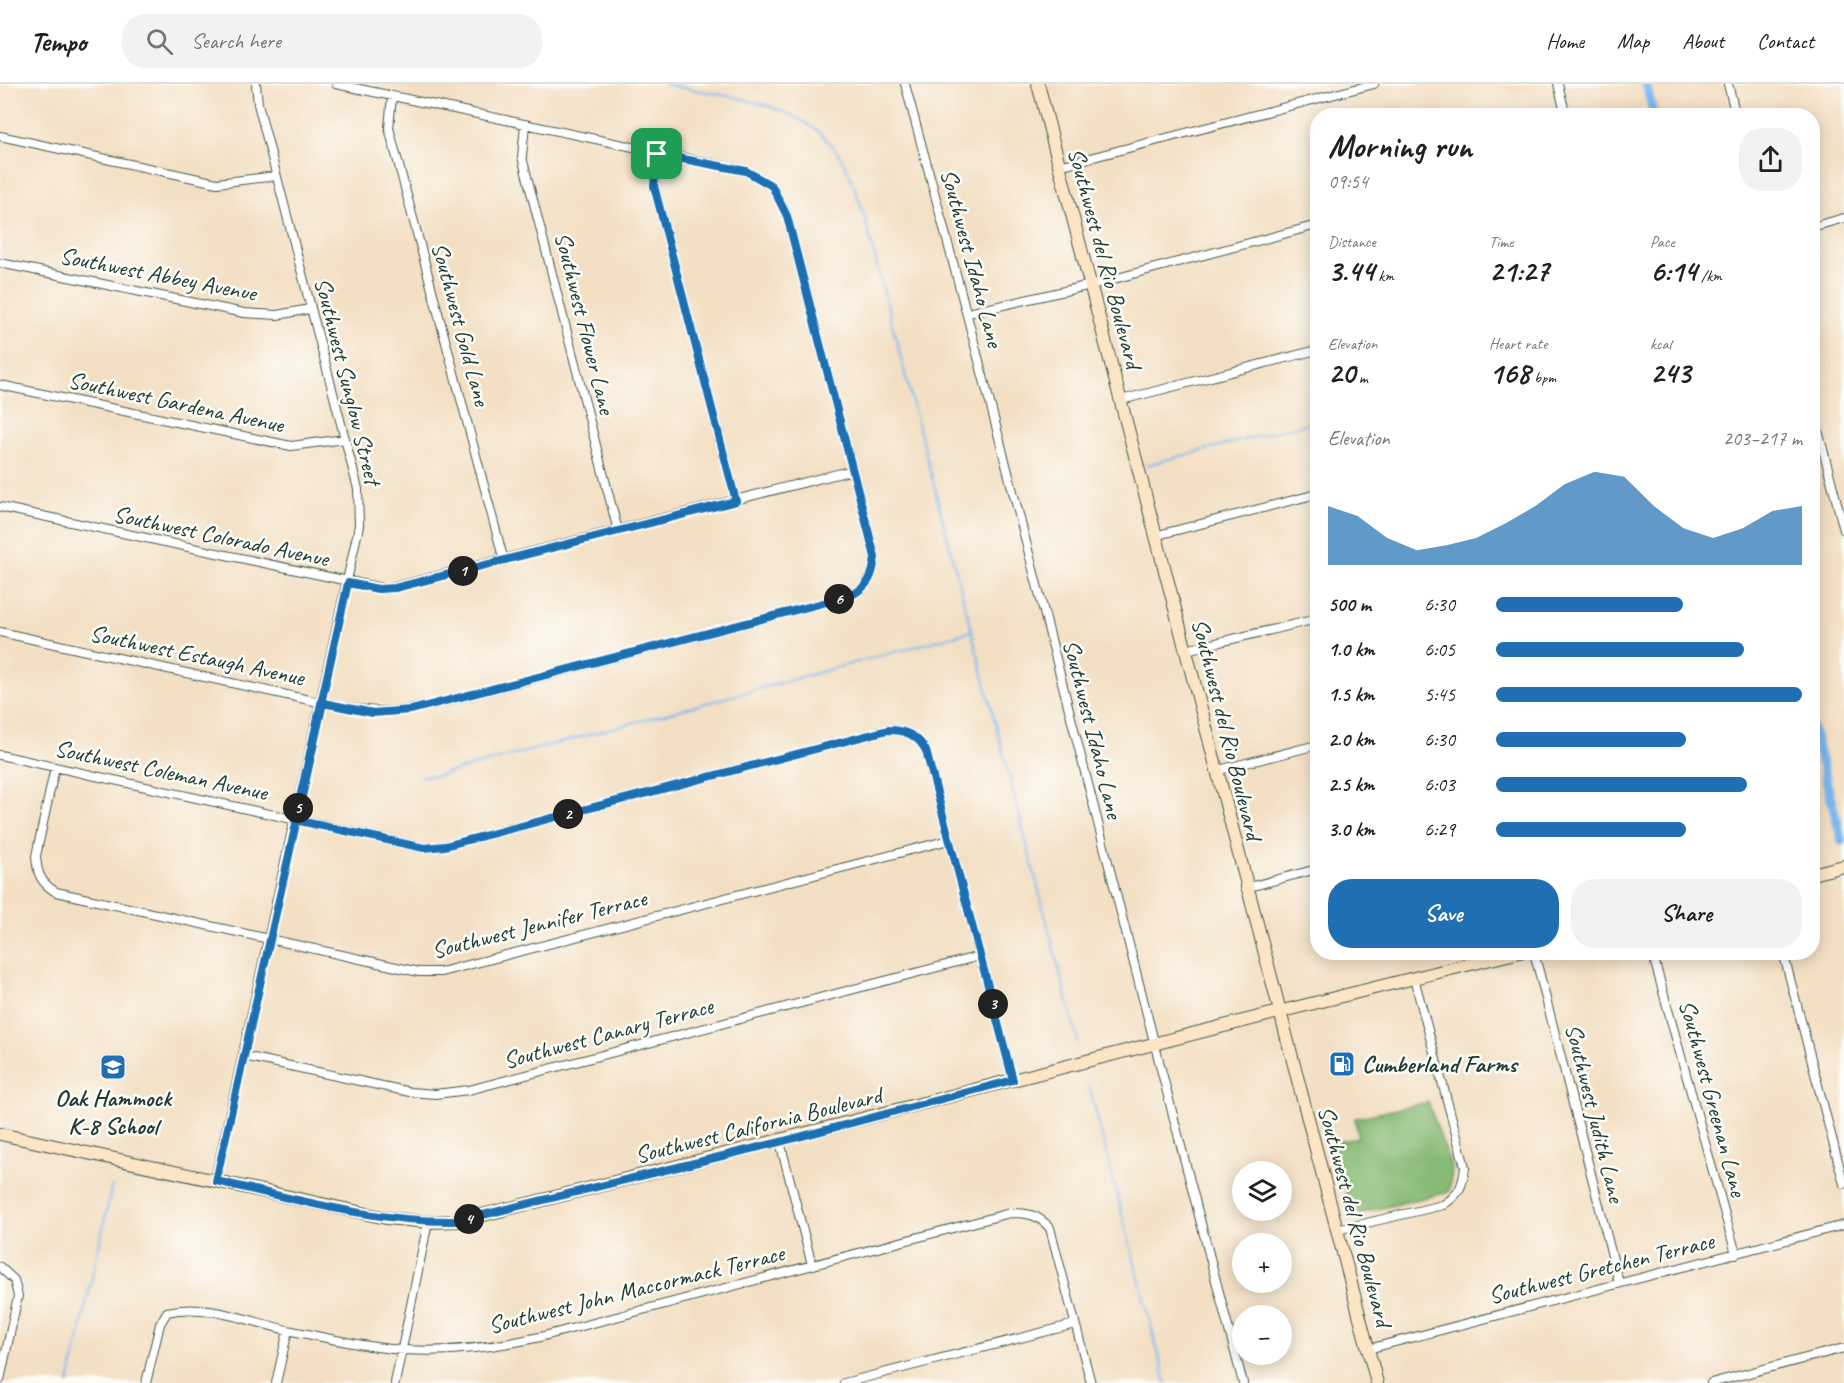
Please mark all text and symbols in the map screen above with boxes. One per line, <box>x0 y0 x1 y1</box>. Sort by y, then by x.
search box <box>122 14 542 68</box>
text: Tempo <box>30 24 86 59</box>
icon: search <box>143 25 176 58</box>
text: Search here <box>191 27 281 55</box>
text: Home <box>1546 28 1584 54</box>
text: Map <box>1617 28 1649 54</box>
text: About <box>1682 28 1724 54</box>
text: Contact <box>1757 28 1814 54</box>
text: Morning run <box>1328 125 1472 167</box>
pin <box>631 128 682 179</box>
button: share <box>1739 128 1802 191</box>
icon: arrive <box>640 137 673 170</box>
street label: Southwest del Rio Boulevard <box>1061 145 1150 375</box>
street label: Southwest Idaho Lane <box>934 166 1011 353</box>
text: 09:54 <box>1328 169 1368 194</box>
street label: Southwest Flower Lane <box>548 229 623 419</box>
text: Distance <box>1328 232 1376 252</box>
text: Time <box>1489 232 1513 252</box>
text: Pace <box>1650 232 1675 252</box>
street label: Southwest Gold Lane <box>425 239 498 411</box>
street label: Southwest Abbey Avenue <box>57 240 261 308</box>
text: 3.44 <box>1328 252 1374 290</box>
text: 21:27 <box>1489 252 1549 290</box>
text: 6:14 <box>1650 252 1697 290</box>
text: km <box>1374 266 1394 286</box>
text: /km <box>1697 266 1722 286</box>
street label: Southwest Sunglow Street <box>308 274 389 491</box>
text: Elevation <box>1328 334 1377 354</box>
text: Heart rate <box>1489 334 1547 354</box>
text: kcal <box>1650 334 1671 354</box>
text: 20 <box>1328 354 1355 392</box>
text: 168 <box>1489 354 1530 392</box>
text: 243 <box>1650 354 1691 392</box>
street label: Southwest Gardena Avenue <box>66 365 289 440</box>
text: m <box>1355 368 1368 388</box>
text: bpm <box>1530 368 1556 388</box>
text: Elevation <box>1328 426 1390 451</box>
text: 203–217 m <box>1723 426 1802 451</box>
street label: Southwest Colorado Avenue <box>110 499 334 574</box>
pin: 1 <box>448 556 478 586</box>
text: 1 <box>459 561 467 581</box>
pin: 6 <box>824 584 854 614</box>
text: 6 <box>835 589 843 609</box>
text: 500 m <box>1328 592 1371 617</box>
text: 6:30 <box>1424 592 1455 617</box>
street label: Southwest del Rio Boulevard <box>1185 615 1270 846</box>
street label: Southwest Estaugh Avenue <box>87 618 309 693</box>
street label: Southwest Idaho Lane <box>1056 636 1130 824</box>
text: 1.0 km <box>1328 637 1375 662</box>
text: 6:05 <box>1424 637 1455 662</box>
text: 1.5 km <box>1328 682 1374 707</box>
text: 5:45 <box>1424 682 1455 707</box>
text: 2.0 km <box>1328 727 1375 752</box>
text: 6:30 <box>1424 727 1455 752</box>
street label: Southwest Coleman Avenue <box>52 733 272 808</box>
text: 2.5 km <box>1328 772 1374 797</box>
text: 6:03 <box>1424 772 1455 797</box>
pin: 5 <box>283 793 313 823</box>
text: 5 <box>295 798 301 818</box>
pin: 2 <box>553 799 583 829</box>
text: 2 <box>564 804 572 824</box>
text: 3.0 km <box>1328 817 1375 842</box>
text: 6:29 <box>1424 817 1455 842</box>
button: Save <box>1328 879 1559 948</box>
button: Share <box>1571 879 1802 948</box>
street label: Southwest Jennifer Terrace <box>429 882 652 965</box>
pin: 3 <box>978 989 1008 1019</box>
street label: Southwest Canary Terrace <box>500 990 718 1075</box>
text: 3 <box>989 994 997 1014</box>
street label: Southwest Greenan Lane <box>1672 996 1754 1202</box>
street label: Southwest Judith Lane <box>1558 1021 1632 1207</box>
fuel station icon: Cumberland Farms <box>1327 1049 1357 1079</box>
place label: Cumberland Farms <box>1362 1049 1519 1079</box>
school or university icon: Oak Hammock K-8 School <box>98 1052 128 1082</box>
street label: Southwest California Boulevard <box>632 1079 888 1170</box>
place label: Oak Hammock K-8 School <box>55 1083 173 1141</box>
street label: Southwest del Rio Boulevard <box>1311 1103 1400 1333</box>
map controls <box>1232 1161 1292 1365</box>
button: layers <box>1232 1161 1292 1221</box>
pin: 4 <box>454 1204 484 1234</box>
text: 4 <box>465 1209 473 1229</box>
street label: Southwest Gretchen Terrace <box>1485 1225 1719 1310</box>
button: + <box>1232 1233 1292 1293</box>
street label: Southwest John Maccormack Terrace <box>485 1237 789 1340</box>
button: − <box>1232 1305 1292 1365</box>

